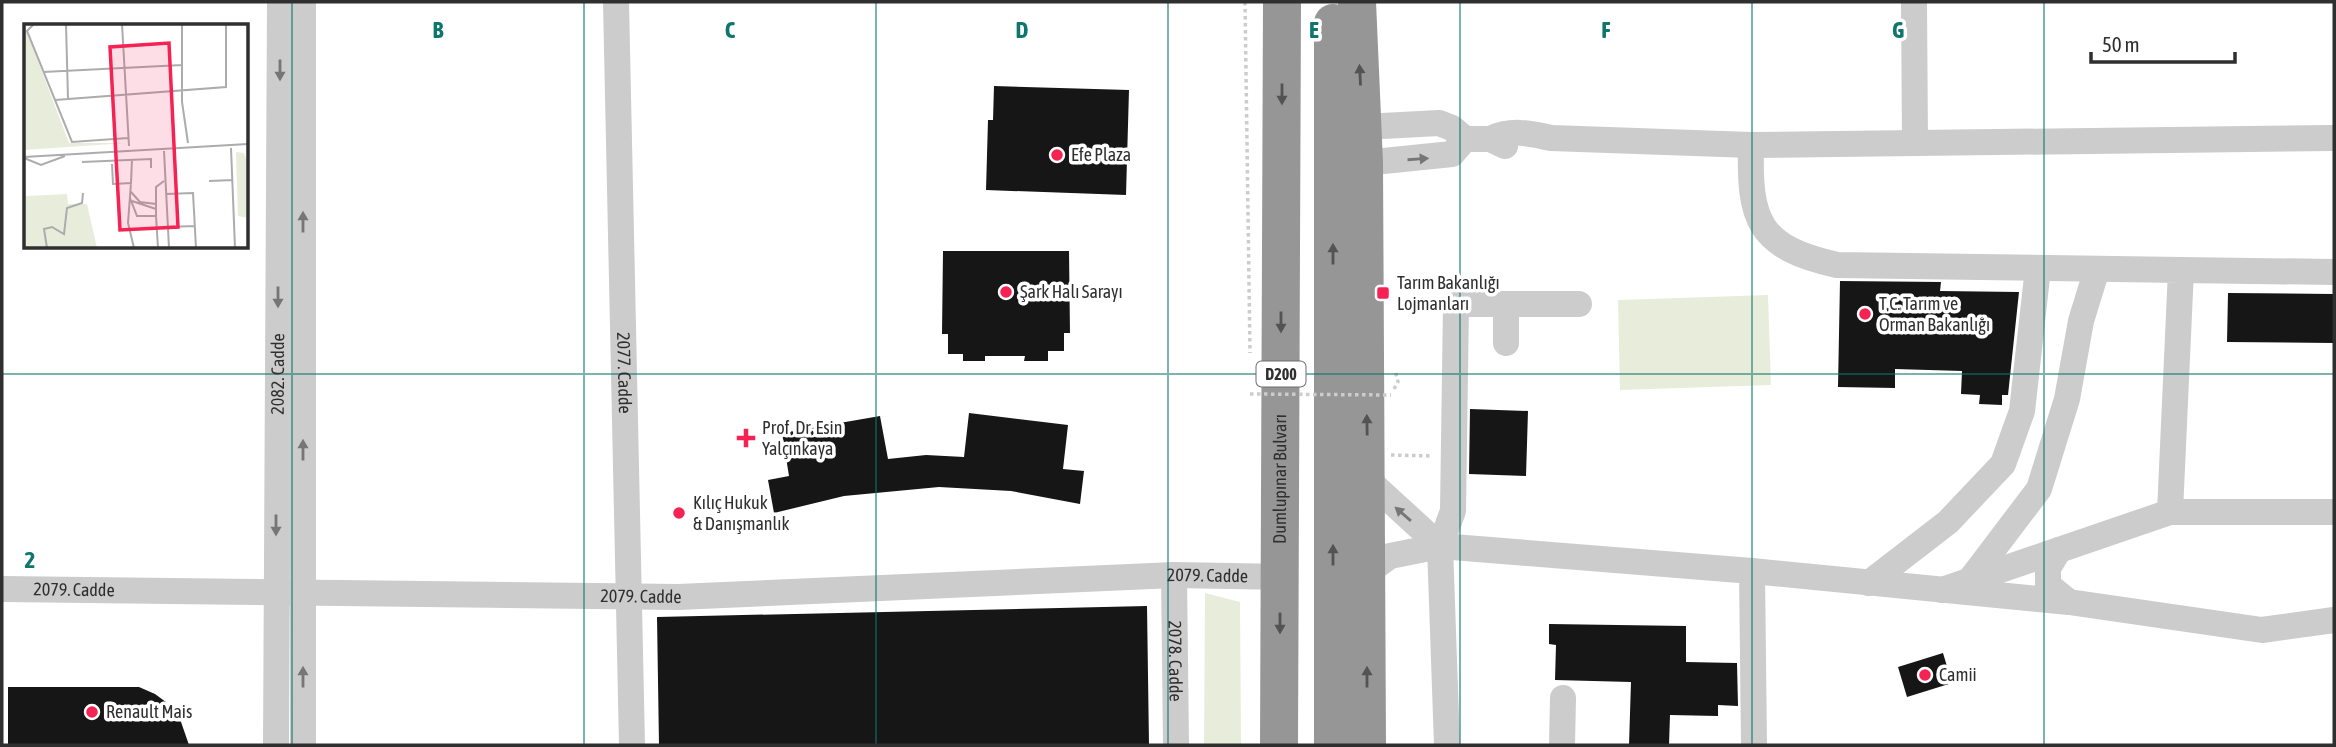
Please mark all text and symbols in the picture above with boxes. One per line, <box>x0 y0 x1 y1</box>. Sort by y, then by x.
text: B <box>433 17 444 43</box>
text: C <box>725 17 736 43</box>
text: D <box>1016 17 1029 43</box>
text: E <box>1309 17 1319 43</box>
text: F <box>1601 17 1611 43</box>
text: G <box>1892 17 1904 43</box>
scale bar <box>2091 21 2234 65</box>
inset map <box>24 24 248 248</box>
text: 50 m <box>2102 32 2140 56</box>
one-way arrow <box>274 59 286 81</box>
one-way arrow <box>1355 64 1366 86</box>
one-way arrow <box>1276 84 1288 106</box>
place label: Efe Plaza <box>1071 144 1131 165</box>
marker: Efe Plaza <box>1049 147 1065 163</box>
one-way arrow <box>1407 154 1429 165</box>
one-way arrow <box>297 211 309 233</box>
one-way arrow <box>1327 242 1339 264</box>
place label: Tarım Bakanlığı Lojmanları <box>1397 272 1500 314</box>
place label: Şark Halı Sarayı <box>1020 281 1123 302</box>
marker: Şark Halı Sarayı <box>998 284 1014 300</box>
marker: Tarım Bakanlığı Lojmanları <box>1375 285 1391 301</box>
one-way arrow <box>272 287 284 309</box>
place label: T.C. Tarım ve Orman Bakanlığı <box>1879 293 1990 335</box>
marker: T.C. Tarım ve Orman Bakanlığı <box>1857 306 1873 322</box>
one-way arrow <box>1275 311 1287 333</box>
street label: 2077. Cadde <box>613 332 636 414</box>
street label: 2082. Cadde <box>267 333 288 415</box>
road number: D200 <box>1256 362 1306 386</box>
street label: Dumlupınar Bulvarı <box>1269 414 1290 544</box>
one-way arrow <box>1361 414 1372 436</box>
place label: Prof. Dr. Esin Yalçınkaya <box>762 417 842 459</box>
marker: Prof. Dr. Esin Yalçınkaya <box>736 428 756 448</box>
one-way arrow <box>297 438 309 460</box>
place label: Kılıç Hukuk & Danışmanlık <box>693 492 789 534</box>
marker: Kılıç Hukuk & Danışmanlık <box>671 505 687 521</box>
one-way arrow <box>1394 506 1412 522</box>
one-way arrow <box>270 514 282 536</box>
one-way arrow <box>1327 543 1339 565</box>
text: 2 <box>25 547 35 573</box>
street label: 2079. Cadde <box>1166 564 1248 586</box>
street label: 2079. Cadde <box>33 578 115 600</box>
street label: 2079. Cadde <box>600 585 682 607</box>
one-way arrow <box>1274 612 1286 634</box>
street label: 2078. Cadde <box>1165 620 1186 702</box>
place label: Camii <box>1939 664 1977 685</box>
one-way arrow <box>297 666 309 688</box>
one-way arrow <box>1361 666 1373 688</box>
marker: Camii <box>1917 667 1933 683</box>
place label: Renault Mais <box>106 701 192 722</box>
marker: Renault Mais <box>84 704 100 720</box>

